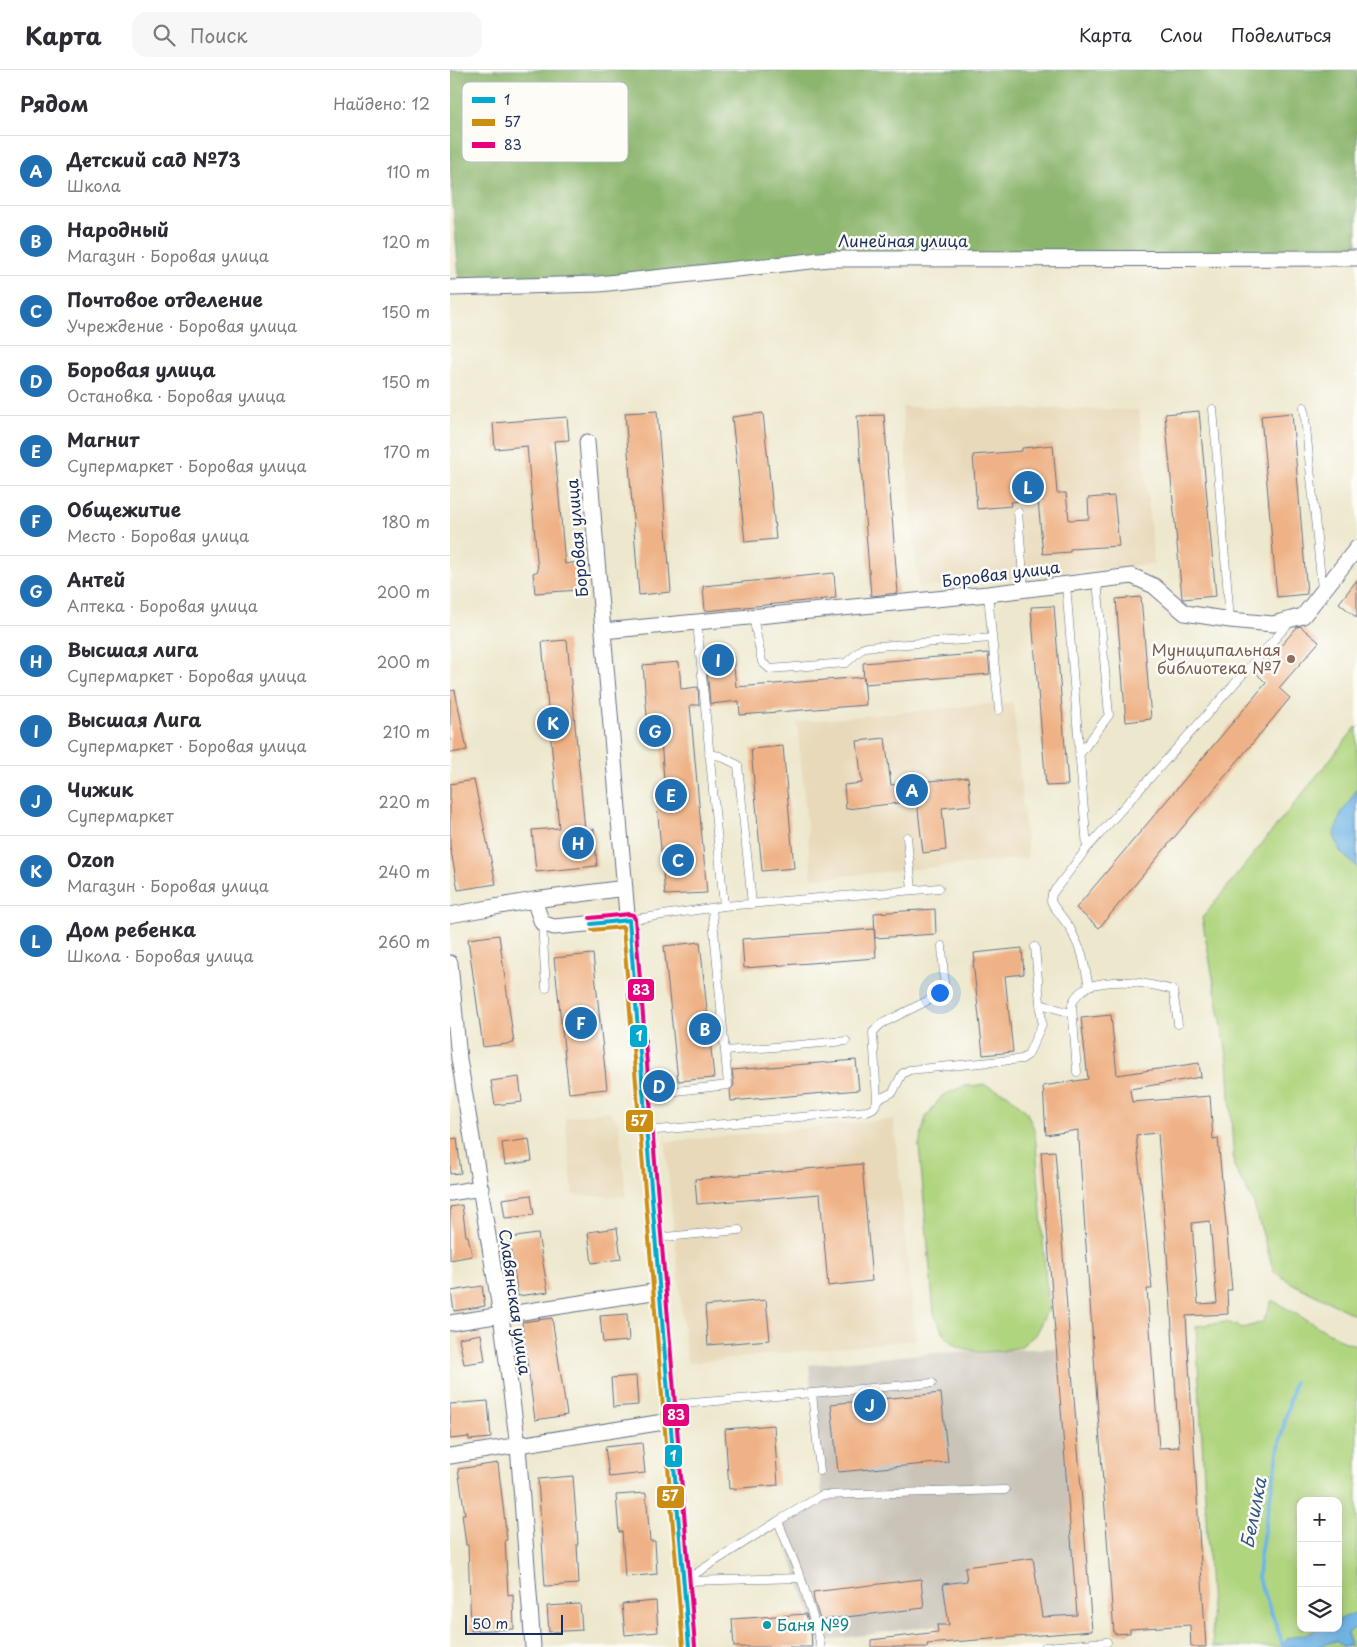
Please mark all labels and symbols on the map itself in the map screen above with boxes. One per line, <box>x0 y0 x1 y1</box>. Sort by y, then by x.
legend <box>462 82 628 162</box>
text: 1 <box>504 89 510 110</box>
text: 57 <box>504 111 521 132</box>
text: 83 <box>504 134 522 155</box>
street label: Линейная улица <box>838 228 968 252</box>
pin: L <box>1012 468 1044 506</box>
street label: Боровая улица <box>559 478 593 598</box>
street label: Боровая улица <box>941 554 1061 592</box>
place label: Муниципальная библиотека №7 <box>1152 637 1281 679</box>
pin: I <box>702 641 734 679</box>
marker: Муниципальная библиотека №7 <box>1285 653 1297 665</box>
pin: K <box>537 704 569 742</box>
pin: G <box>639 712 671 750</box>
pin: A <box>896 771 928 809</box>
pin: E <box>655 776 687 814</box>
pin: H <box>562 824 594 862</box>
pin: C <box>662 841 694 879</box>
line badge: 83 <box>627 978 655 1002</box>
text: 83 <box>632 979 650 1000</box>
your location <box>927 980 953 1006</box>
pin: F <box>565 1004 597 1042</box>
pin: B <box>689 1010 721 1048</box>
line badge: 1 <box>629 1024 648 1048</box>
text: 1 <box>636 1025 643 1046</box>
pin: D <box>643 1067 675 1105</box>
line badge: 57 <box>625 1109 654 1133</box>
text: 57 <box>631 1110 648 1131</box>
street label: Славянская улица <box>494 1227 538 1376</box>
pin: J <box>854 1386 886 1424</box>
line badge: 83 <box>662 1403 690 1427</box>
text: 83 <box>667 1404 685 1425</box>
line badge: 1 <box>664 1444 683 1468</box>
text: 1 <box>670 1445 677 1466</box>
water label: Белилка <box>1233 1475 1273 1550</box>
line badge: 57 <box>656 1485 685 1509</box>
text: 57 <box>662 1485 679 1506</box>
scale bar <box>465 1612 562 1635</box>
place label: Баня №9 <box>777 1612 849 1636</box>
marker: Баня №9 <box>761 1619 773 1631</box>

